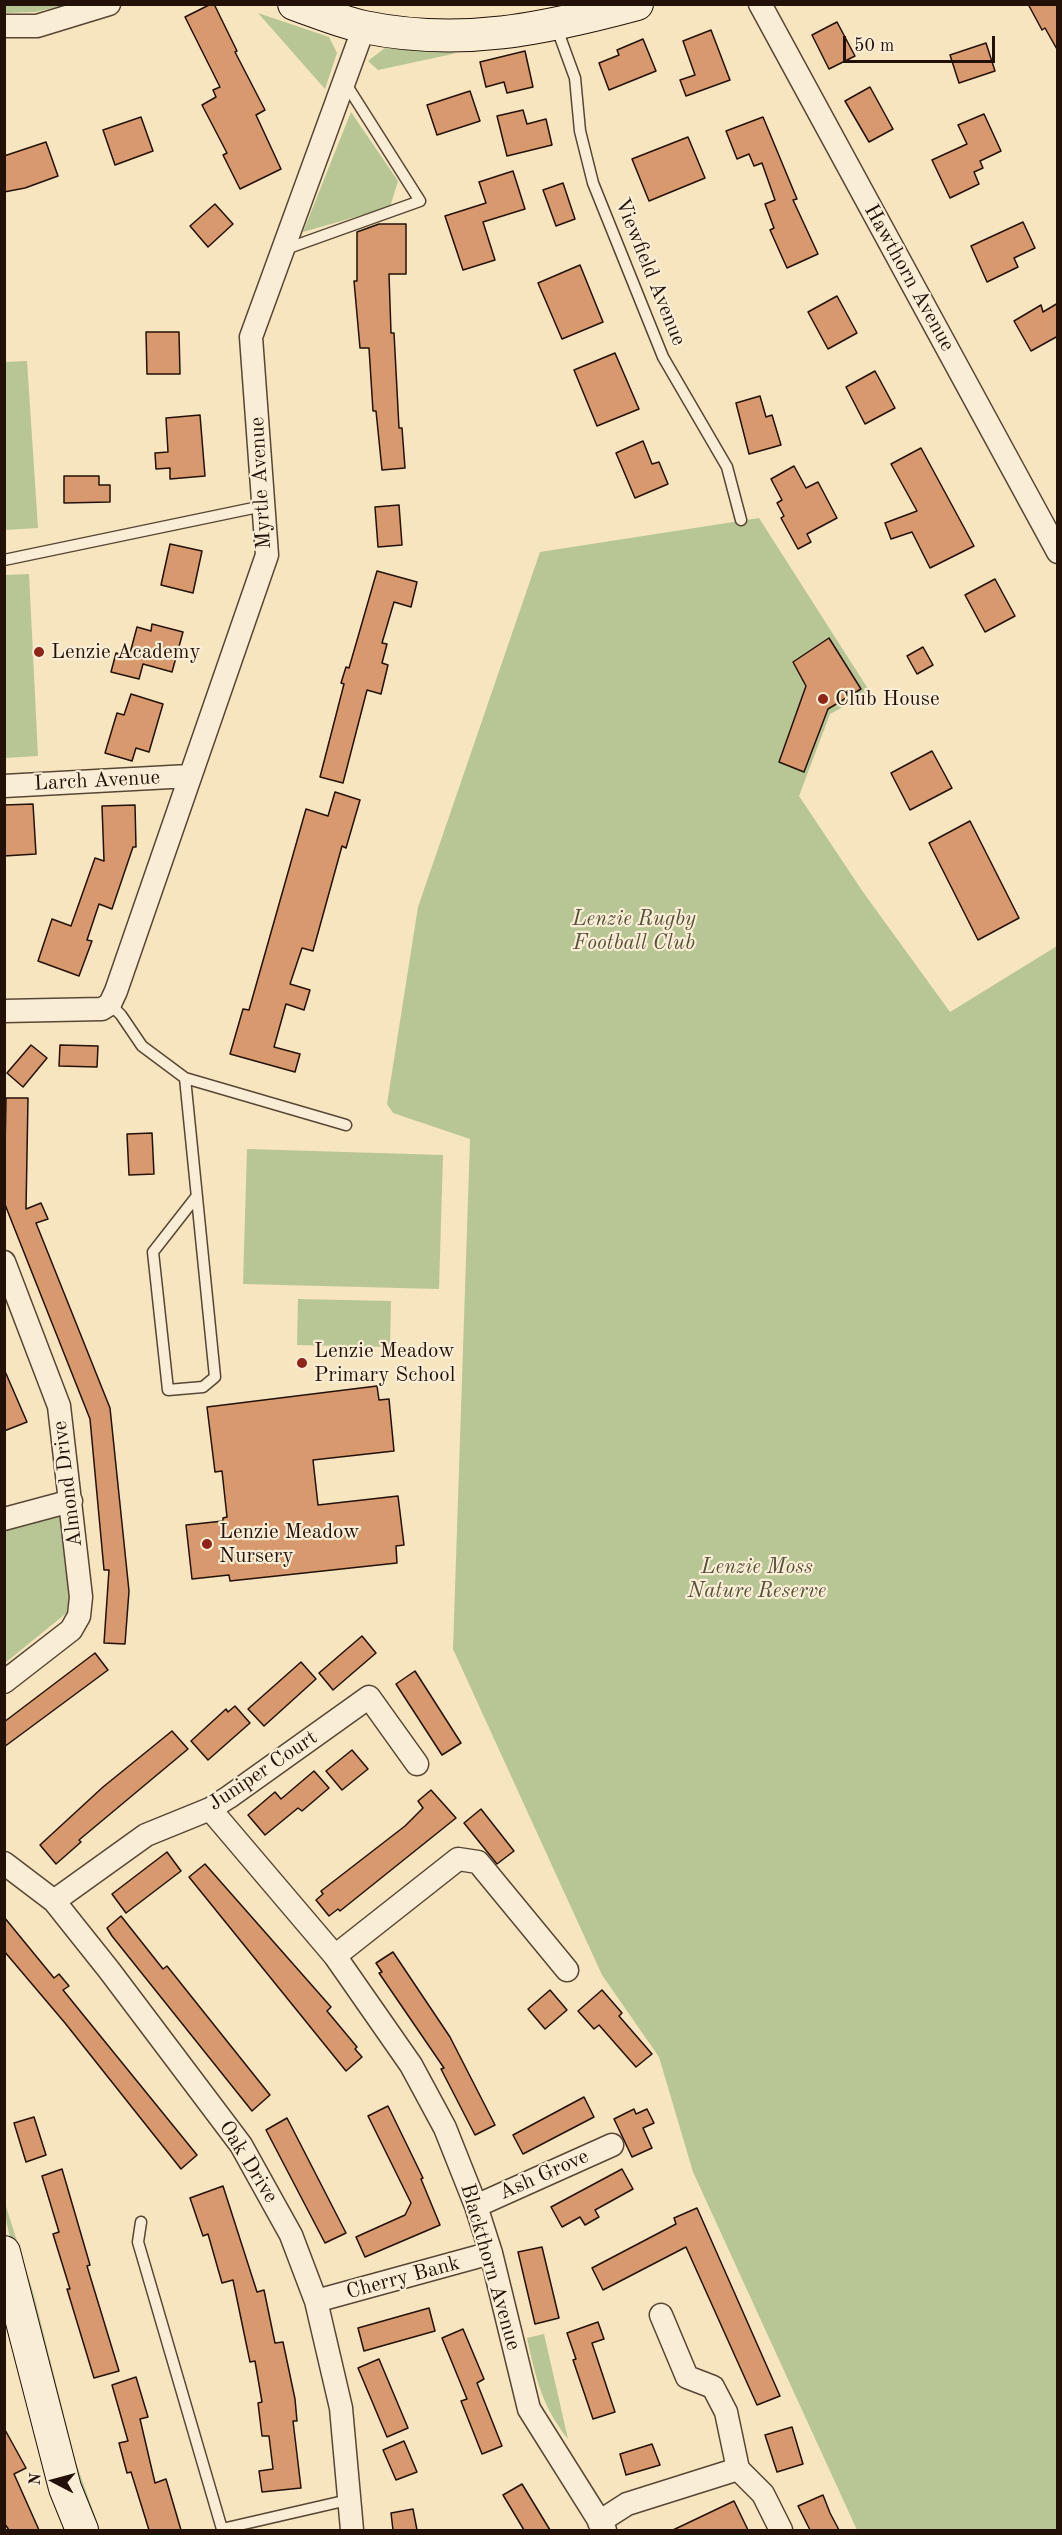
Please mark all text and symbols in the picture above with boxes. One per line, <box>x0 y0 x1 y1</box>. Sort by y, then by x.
scale bar <box>846 24 998 62</box>
text: 50 m <box>854 37 894 55</box>
street label: Viewfield Avenue <box>609 195 691 349</box>
street label: Hawthorn Avenue <box>858 200 960 356</box>
street label: Myrtle Avenue <box>245 416 277 550</box>
place label: Lenzie Academy <box>51 639 201 665</box>
marker: Lenzie Academy <box>32 645 46 659</box>
place label: Club House <box>835 686 940 712</box>
marker: Club House <box>816 692 830 706</box>
street label: Larch Avenue <box>33 765 161 797</box>
park label: Lenzie Rugby Football Club <box>572 906 696 956</box>
place label: Lenzie Meadow Primary School <box>314 1338 455 1388</box>
marker: Lenzie Meadow Primary School <box>295 1356 309 1370</box>
street label: Almond Drive <box>48 1419 88 1549</box>
place label: Lenzie Meadow Nursery <box>219 1519 359 1569</box>
marker: Lenzie Meadow Nursery <box>200 1537 214 1551</box>
park label: Lenzie Moss Nature Reserve <box>688 1554 826 1604</box>
street label: Juniper Court <box>204 1725 322 1817</box>
street label: Oak Drive <box>213 2116 283 2208</box>
street label: Ash Grove <box>495 2144 593 2206</box>
street label: Blackthorn Avenue <box>454 2181 526 2353</box>
street label: Cherry Bank <box>343 2251 463 2305</box>
north arrow <box>24 2451 84 2511</box>
text: N <box>28 2472 45 2486</box>

